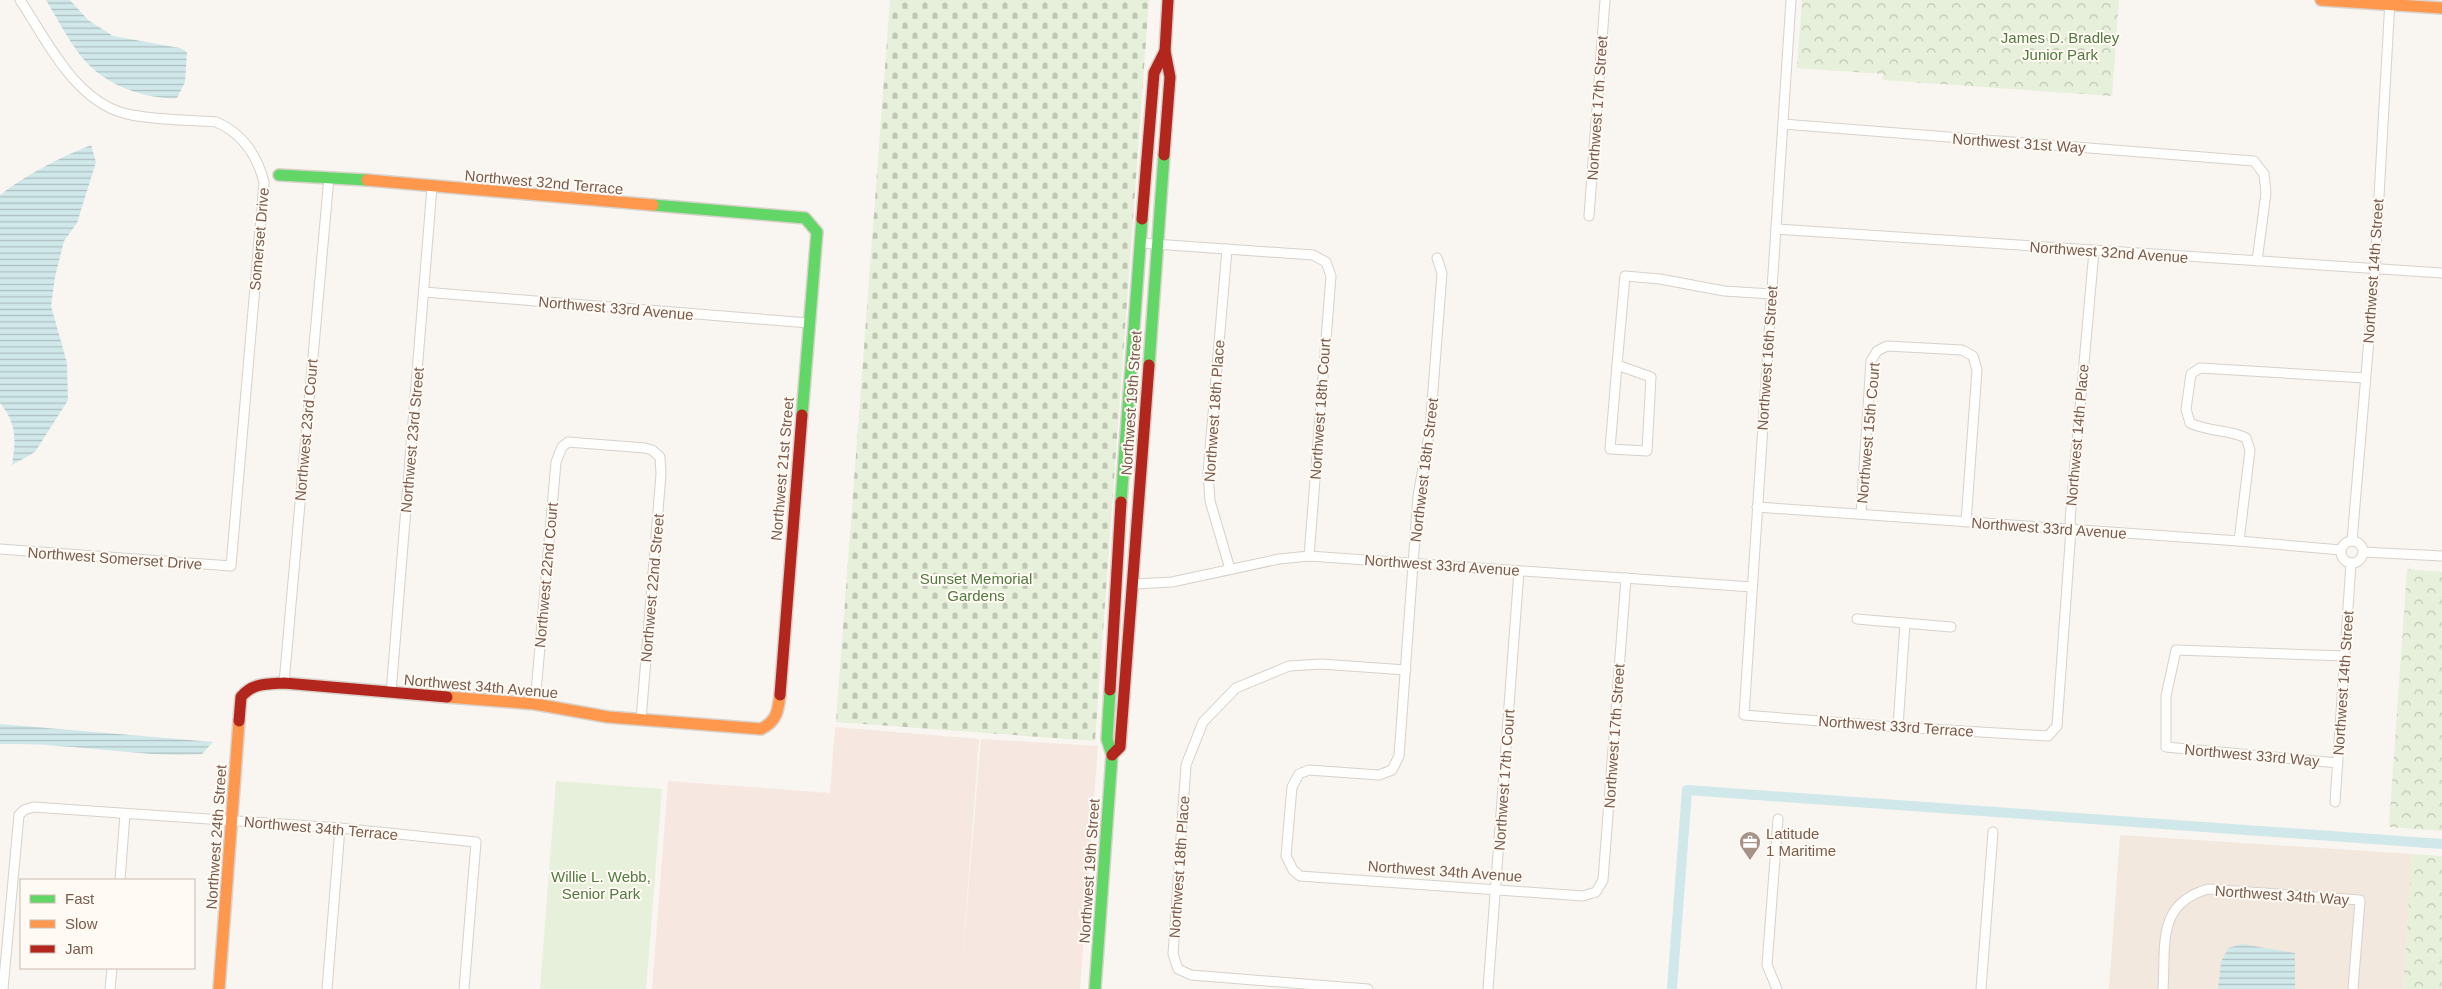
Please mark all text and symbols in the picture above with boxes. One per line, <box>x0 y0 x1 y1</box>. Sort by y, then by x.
park label: James D. Bradley Junior Park <box>2001 29 2120 63</box>
street label: Northwest 17th Street <box>1583 34 1611 181</box>
street label: Northwest 31st Way <box>1952 130 2087 156</box>
street label: Northwest 32nd Terrace <box>464 167 624 197</box>
street label: Somerset Drive <box>246 187 272 291</box>
street label: Northwest 14th Street <box>2359 197 2387 344</box>
street label: Northwest 32nd Avenue <box>2029 238 2189 266</box>
street label: Northwest 16th Street <box>1753 284 1781 431</box>
street label: Northwest 33rd Avenue <box>538 293 694 323</box>
street label: Northwest 19th Street <box>1117 329 1145 476</box>
street label: Northwest 18th Court <box>1307 337 1333 480</box>
street label: Northwest 18th Place <box>1201 339 1227 483</box>
street label: Northwest 23rd Court <box>291 357 321 502</box>
street label: Northwest 15th Court <box>1853 361 1883 504</box>
street label: Northwest 14th Place <box>2062 363 2092 507</box>
street label: Northwest 23rd Street <box>397 366 427 513</box>
street label: Northwest 21st Street <box>767 396 797 542</box>
street label: Northwest 18th Street <box>1407 396 1441 543</box>
street label: Northwest 22nd Court <box>531 501 561 648</box>
street label: Northwest 22nd Street <box>637 512 667 663</box>
street label: Northwest 33rd Avenue <box>1971 514 2127 542</box>
street label: Northwest Somerset Drive <box>27 543 203 573</box>
street label: Northwest 33rd Avenue <box>1364 551 1520 579</box>
park label: Sunset Memorial Gardens <box>920 570 1032 604</box>
street label: Northwest 14th Street <box>2329 609 2357 756</box>
street label: Northwest 17th Street <box>1600 662 1628 809</box>
street label: Northwest 34th Avenue <box>403 671 559 701</box>
street label: Northwest 17th Court <box>1491 708 1517 851</box>
street label: Northwest 33rd Terrace <box>1818 712 1974 740</box>
street label: Northwest 33rd Way <box>2184 741 2321 769</box>
street label: Northwest 24th Street <box>202 763 230 910</box>
street label: Northwest 18th Place <box>1166 795 1192 939</box>
street label: Northwest 19th Street <box>1075 797 1103 944</box>
street label: Northwest 34th Terrace <box>243 813 399 843</box>
place label: Latitude 1 Maritime <box>1766 825 1836 859</box>
office icon: Latitude 1 Maritime <box>1738 830 1762 861</box>
street label: Northwest 34th Avenue <box>1367 857 1523 885</box>
park label: Willie L. Webb, Senior Park <box>551 868 651 902</box>
legend <box>20 879 195 969</box>
street label: Northwest 34th Way <box>2214 882 2350 908</box>
text: Fast <box>65 890 95 907</box>
text: Slow <box>65 915 98 932</box>
text: Jam <box>65 940 93 957</box>

